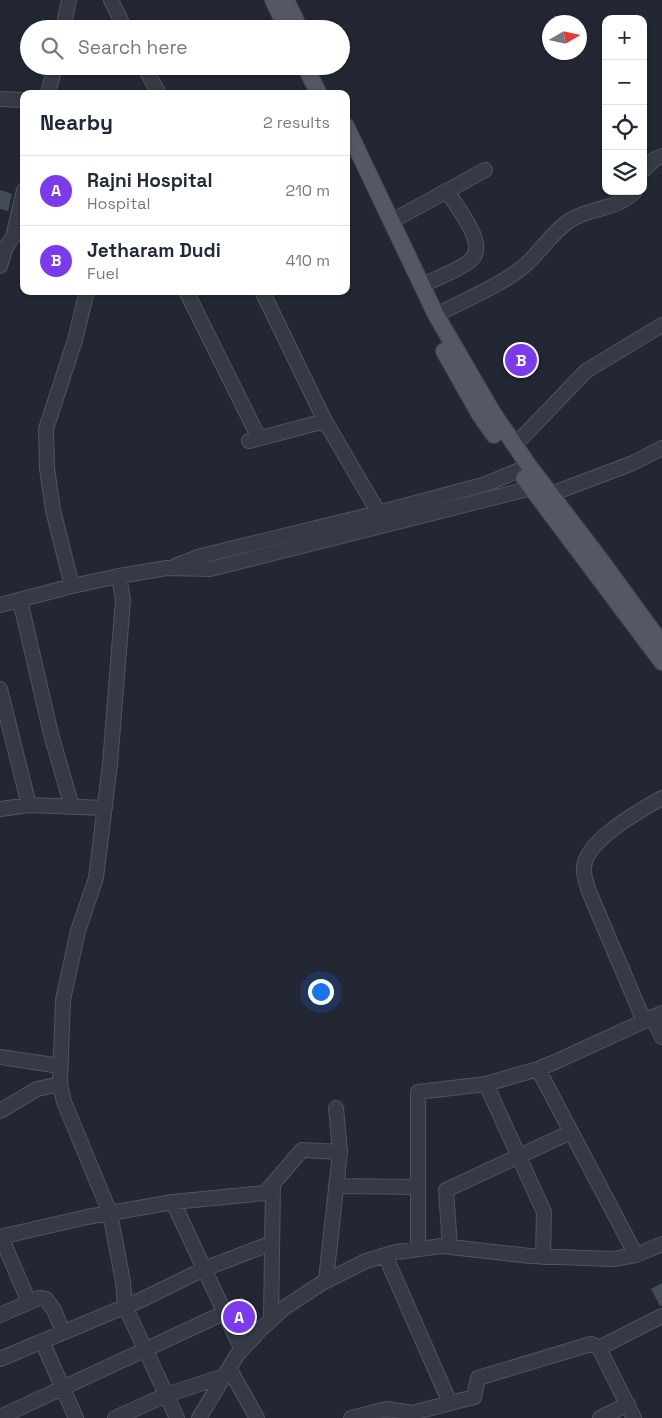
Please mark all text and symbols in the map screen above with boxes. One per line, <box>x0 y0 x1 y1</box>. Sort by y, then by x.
north arrow <box>542 15 587 60</box>
map controls <box>602 15 647 195</box>
button: + <box>602 15 647 60</box>
search box <box>20 20 350 75</box>
icon: search <box>38 34 66 62</box>
text: Search here <box>78 35 188 60</box>
button: − <box>602 60 647 105</box>
button: locate <box>602 105 647 150</box>
text: Nearby <box>40 109 113 136</box>
text: 2 results <box>263 112 330 133</box>
button: layers <box>602 150 647 195</box>
text: Rajni Hospital <box>87 168 213 193</box>
text: A <box>51 180 61 201</box>
text: 210 m <box>286 180 330 201</box>
text: Hospital <box>87 193 150 214</box>
text: Jetharam Dudi <box>87 238 221 263</box>
text: B <box>51 250 61 271</box>
text: 410 m <box>286 250 330 271</box>
text: Fuel <box>87 263 119 284</box>
pin: B <box>505 341 537 379</box>
your location <box>308 979 334 1005</box>
pin: A <box>223 1298 255 1336</box>

